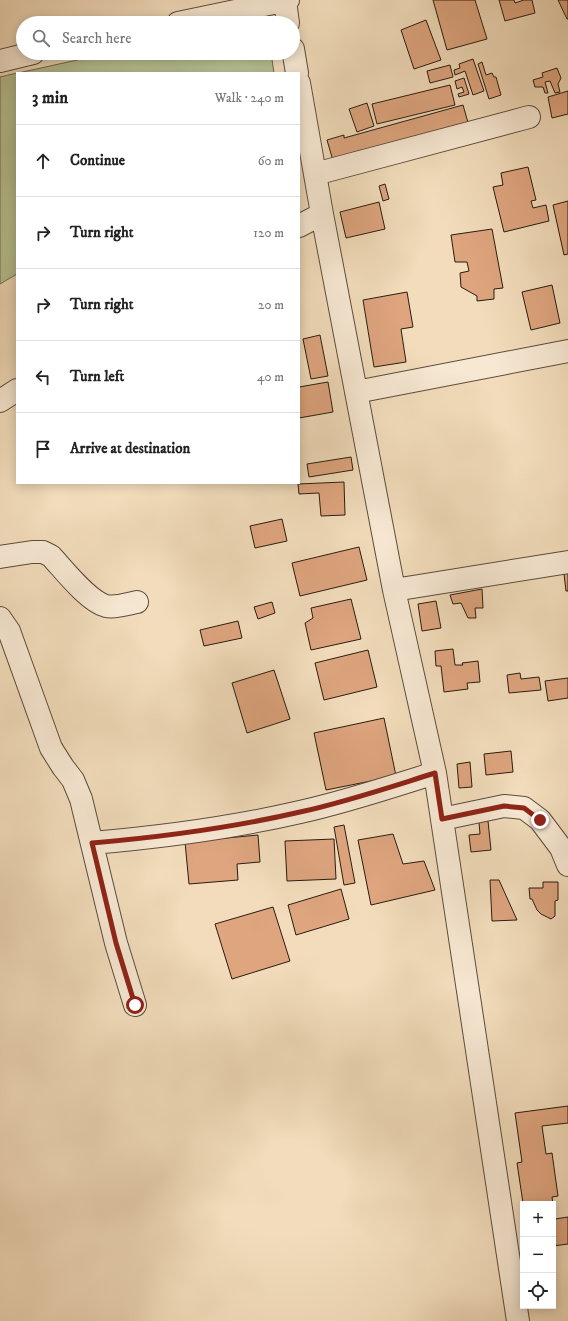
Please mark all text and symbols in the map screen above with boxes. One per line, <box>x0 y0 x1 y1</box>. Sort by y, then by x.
search box <box>16 16 300 60</box>
icon: search <box>30 27 52 49</box>
text: Search here <box>62 29 131 48</box>
text: 3 min <box>32 87 68 109</box>
text: Walk · 240 m <box>215 90 284 106</box>
icon: ahead <box>32 150 54 172</box>
text: Continue <box>70 151 125 170</box>
text: 60 m <box>258 153 284 169</box>
icon: right <box>32 222 54 244</box>
text: Turn right <box>70 223 133 242</box>
text: 120 m <box>253 225 284 241</box>
icon: right <box>32 294 54 316</box>
text: Turn right <box>70 295 133 314</box>
text: 20 m <box>258 297 284 313</box>
icon: left <box>32 366 54 388</box>
text: Turn left <box>70 367 124 386</box>
text: 40 m <box>257 369 284 385</box>
icon: arrive <box>32 438 54 460</box>
text: Arrive at destination <box>70 439 190 458</box>
route end <box>531 811 549 829</box>
route start <box>126 996 144 1014</box>
map controls <box>520 1201 556 1309</box>
button: + <box>520 1201 556 1237</box>
button: − <box>520 1237 556 1273</box>
button: locate <box>520 1273 556 1309</box>

